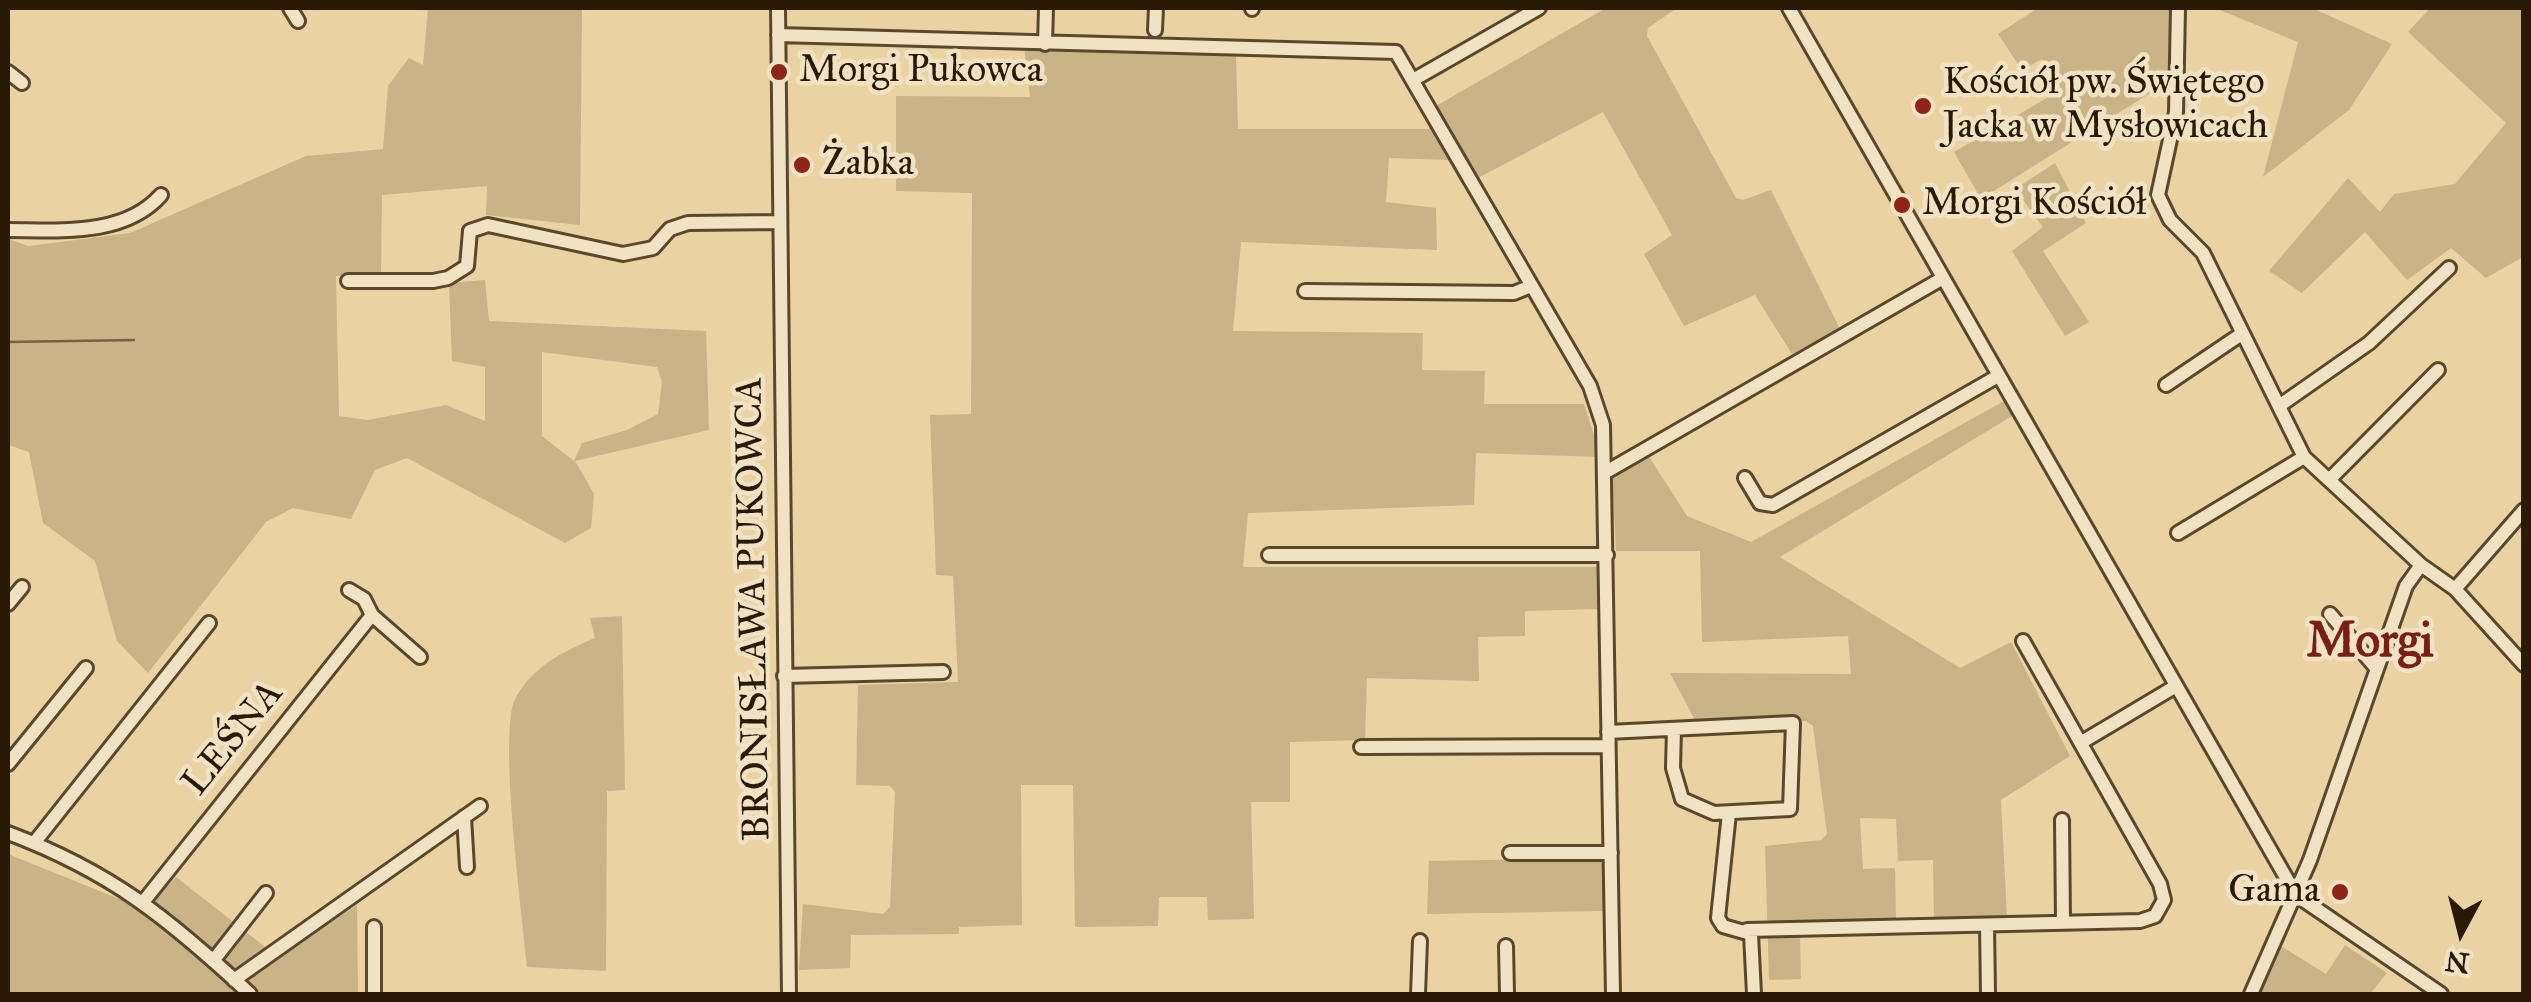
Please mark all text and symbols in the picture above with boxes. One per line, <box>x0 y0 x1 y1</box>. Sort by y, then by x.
place label: Morgi Pukowca <box>799 49 1043 95</box>
marker: Morgi Pukowca <box>768 61 790 83</box>
place label: Kościół pw. Świętego Jacka w Mysłowicach <box>1943 61 2268 150</box>
marker: Kościół pw. Świętego Jacka w Mysłowicach <box>1912 95 1934 117</box>
place label: Żabka <box>822 142 914 188</box>
marker: Żabka <box>791 154 813 176</box>
place label: Morgi Kościół <box>1922 182 2146 228</box>
marker: Morgi Kościół <box>1891 194 1913 216</box>
street label: BRONISŁAWA PUKOWCA <box>728 377 782 841</box>
district label: Morgi <box>2307 615 2433 673</box>
street label: LEŚNA <box>174 672 294 806</box>
place label: Gama <box>2228 869 2320 915</box>
marker: Gama <box>2329 881 2351 903</box>
north arrow <box>2411 882 2511 982</box>
text: N <box>2443 943 2471 981</box>

